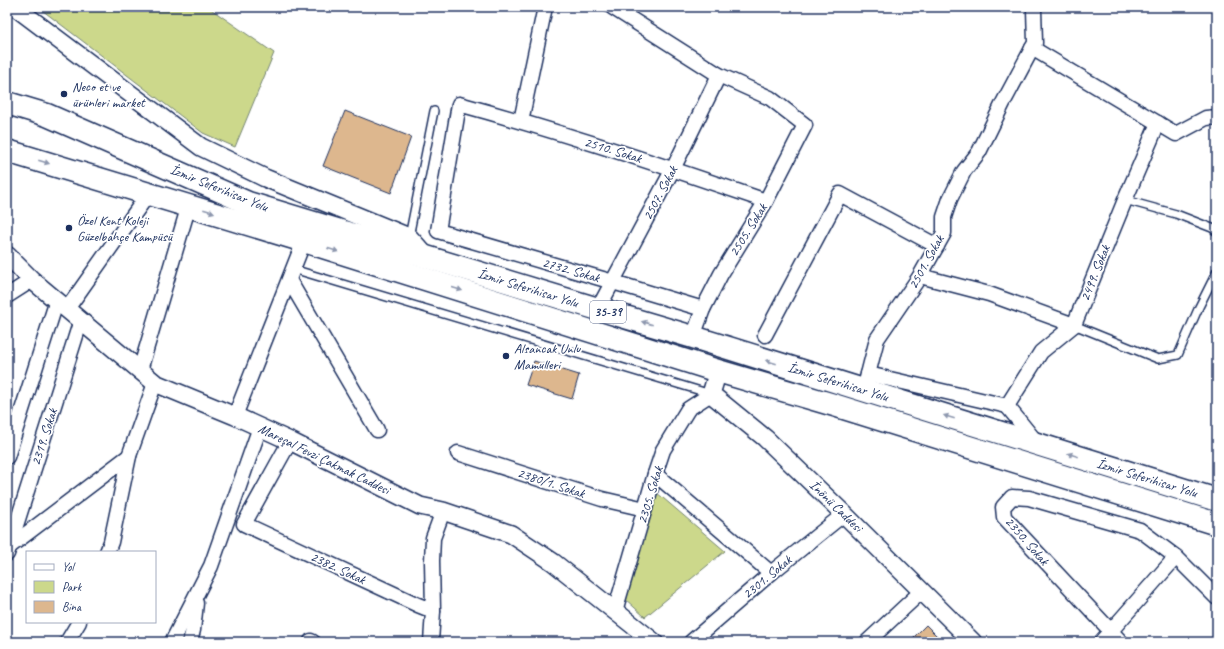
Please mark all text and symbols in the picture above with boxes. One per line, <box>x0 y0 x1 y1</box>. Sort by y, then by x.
place label: Neco et ve ürünleri market <box>72 78 146 111</box>
marker: Neco et ve ürünleri market <box>59 89 69 99</box>
street label: 2510. Sokak <box>582 133 644 167</box>
one-way arrow <box>39 159 51 165</box>
street label: İzmir Seferihisar Yolu <box>168 161 271 216</box>
street label: 2507. Sokak <box>639 162 682 223</box>
street label: 2505. Sokak <box>725 200 771 259</box>
one-way arrow <box>203 208 215 214</box>
place label: Özel Kent Koleji Güzelbahçe Kampüsü <box>77 212 174 245</box>
marker: Özel Kent Koleji Güzelbahçe Kampüsü <box>64 223 74 233</box>
street label: 2501. Sokak <box>904 231 948 292</box>
street label: 2499. Sokak <box>1076 242 1114 303</box>
one-way arrow <box>328 247 340 253</box>
street label: 2732. Sokak <box>540 254 602 287</box>
street label: İzmir Seferihisar Yolu <box>476 265 581 312</box>
one-way arrow <box>452 286 464 292</box>
road number: 35-39 <box>590 301 626 323</box>
one-way arrow <box>640 320 652 326</box>
place label: Alsancak Unlu Mamulleri <box>514 340 581 373</box>
marker: Alsancak Unlu Mamulleri <box>501 351 511 361</box>
one-way arrow <box>765 358 777 364</box>
street label: İzmir Seferihisar Yolu <box>786 359 891 406</box>
street label: 2319. Sokak <box>27 406 61 468</box>
one-way arrow <box>942 413 954 419</box>
street label: Mareşal Fevzi Çakmak Caddesi <box>256 420 395 499</box>
one-way arrow <box>1066 452 1078 458</box>
street label: İzmir Seferihisar Yolu <box>1095 455 1200 502</box>
street label: 2380/1. Sokak <box>515 464 588 502</box>
street label: 2305. Sokak <box>633 464 667 526</box>
street label: İnönü Caddesi <box>806 476 868 537</box>
street label: 2350. Sokak <box>1001 513 1053 569</box>
street label: 2382. Sokak <box>308 548 369 589</box>
legend <box>26 551 156 623</box>
street label: 2301. Sokak <box>739 551 796 602</box>
text: Yol <box>62 559 76 575</box>
text: Park <box>62 579 83 595</box>
text: Bina <box>62 599 82 615</box>

